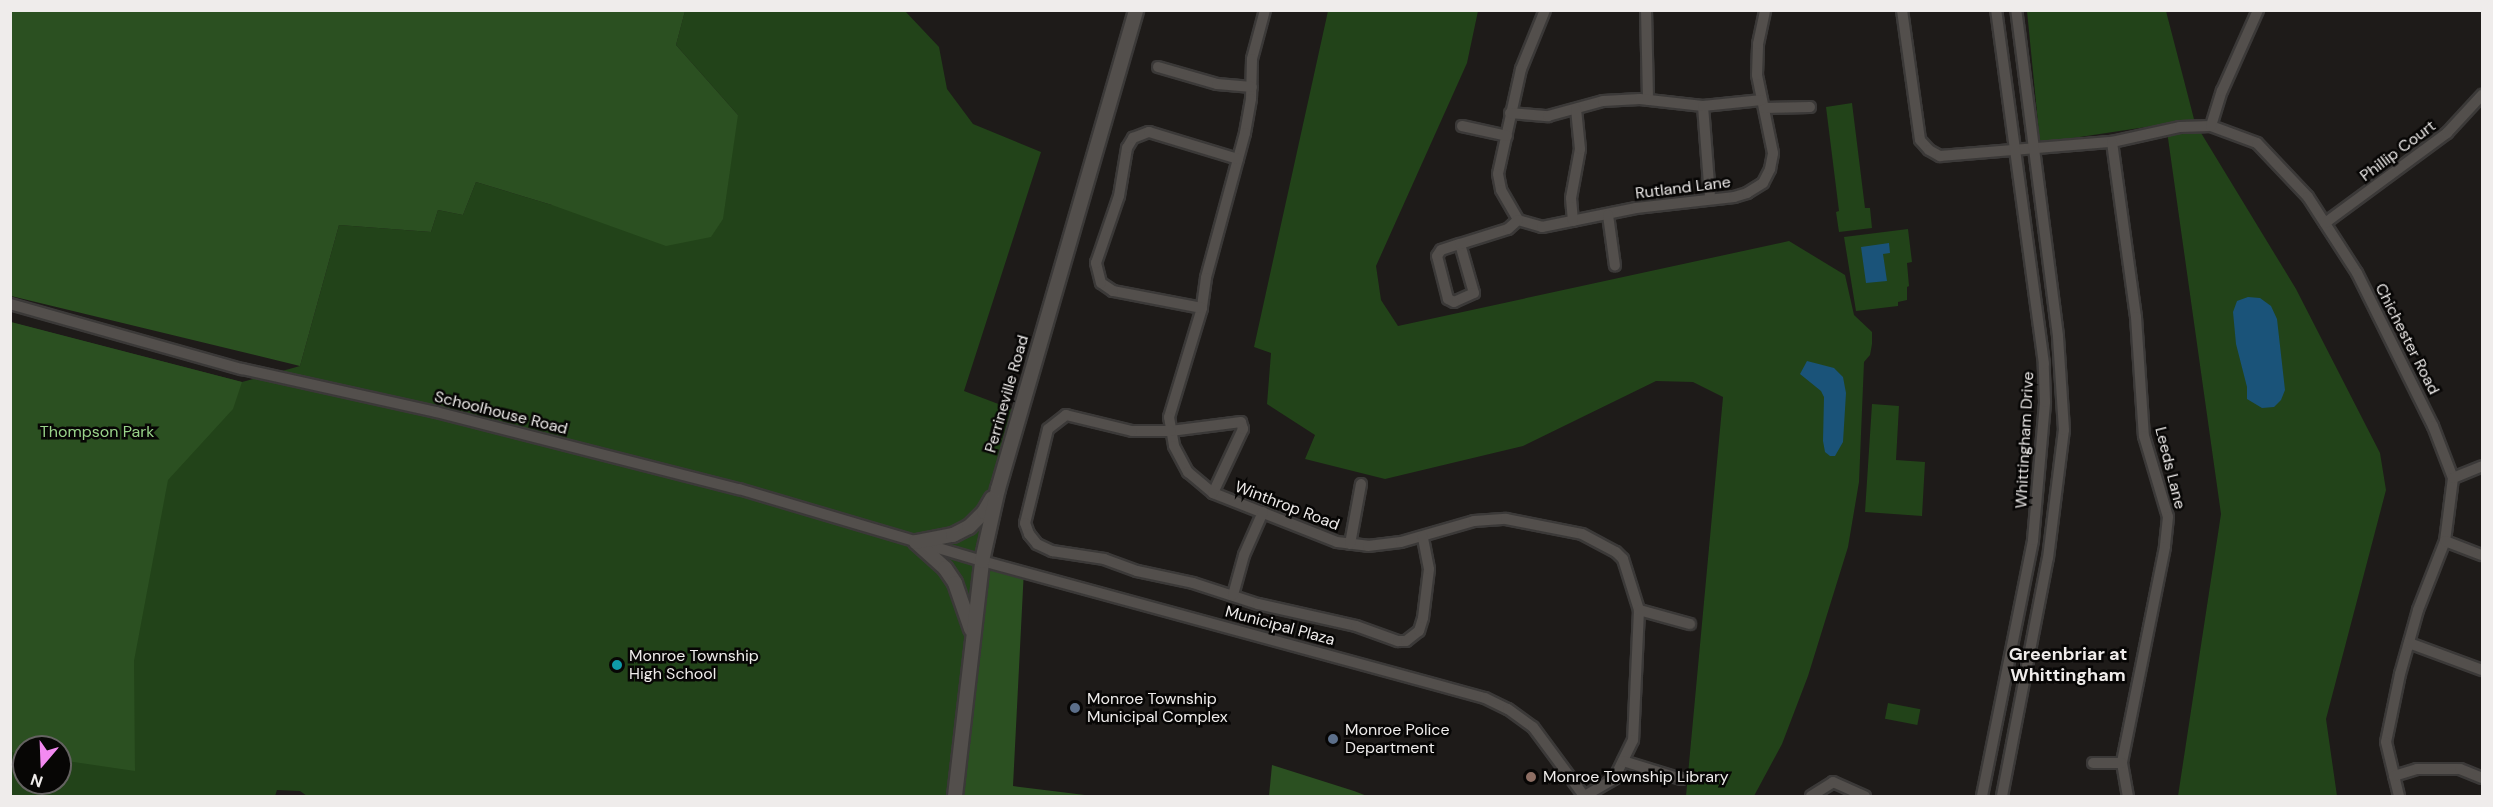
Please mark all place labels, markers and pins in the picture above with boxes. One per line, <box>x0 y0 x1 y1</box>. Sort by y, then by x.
place label: Monroe Township High School <box>629 646 759 684</box>
marker: Monroe Township High School <box>610 658 624 672</box>
place label: Monroe Township Municipal Complex <box>1087 689 1228 727</box>
marker: Monroe Township Municipal Complex <box>1068 701 1082 715</box>
place label: Monroe Police Department <box>1345 720 1450 758</box>
marker: Monroe Police Department <box>1326 732 1340 746</box>
place label: Monroe Township Library <box>1543 767 1729 787</box>
marker: Monroe Township Library <box>1524 770 1538 784</box>

